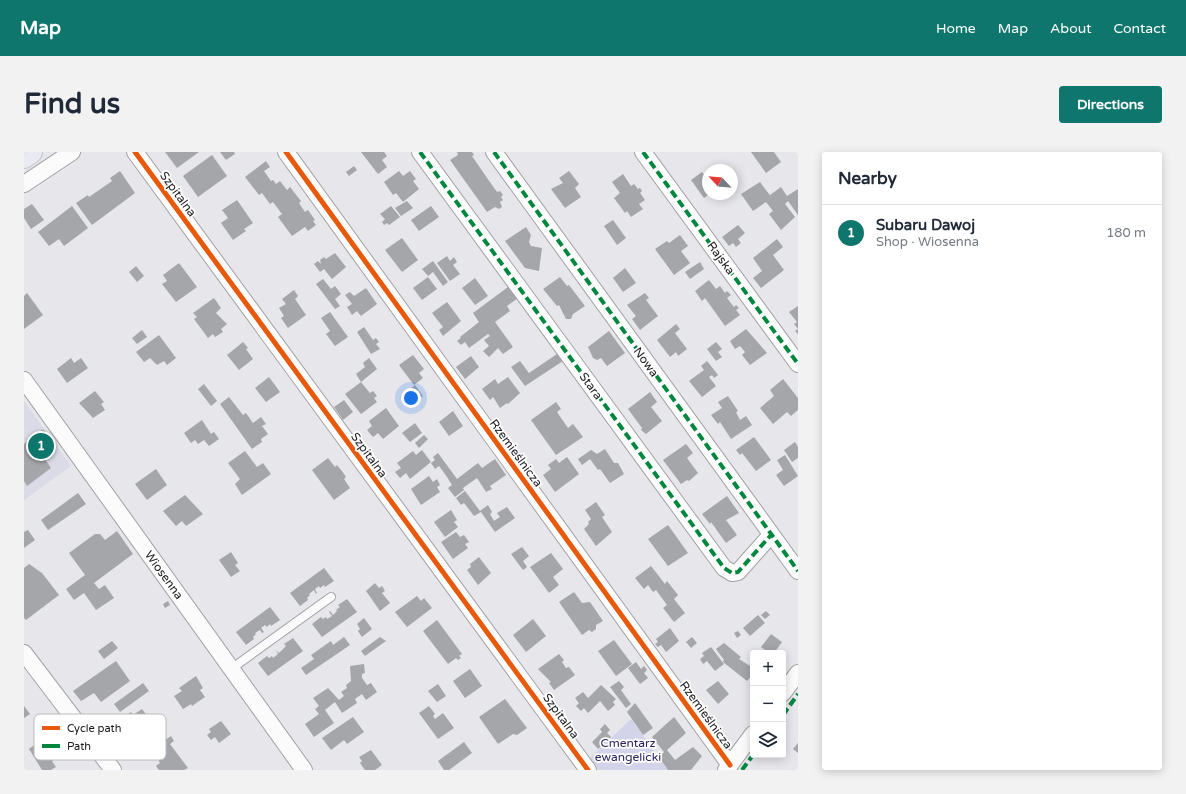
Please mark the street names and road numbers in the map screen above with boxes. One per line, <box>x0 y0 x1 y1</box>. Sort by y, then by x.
street label: Szpitalna <box>157 169 199 219</box>
street label: Rajska <box>704 239 738 277</box>
street label: Nowa <box>631 345 661 379</box>
street label: Stara <box>577 370 605 402</box>
street label: Rzemieślnicza <box>487 416 545 490</box>
street label: Szpitalna <box>348 430 390 480</box>
street label: Wiosenna <box>142 548 186 602</box>
street label: Rzemieślnicza <box>677 678 735 752</box>
street label: Szpitalna <box>540 691 582 741</box>

